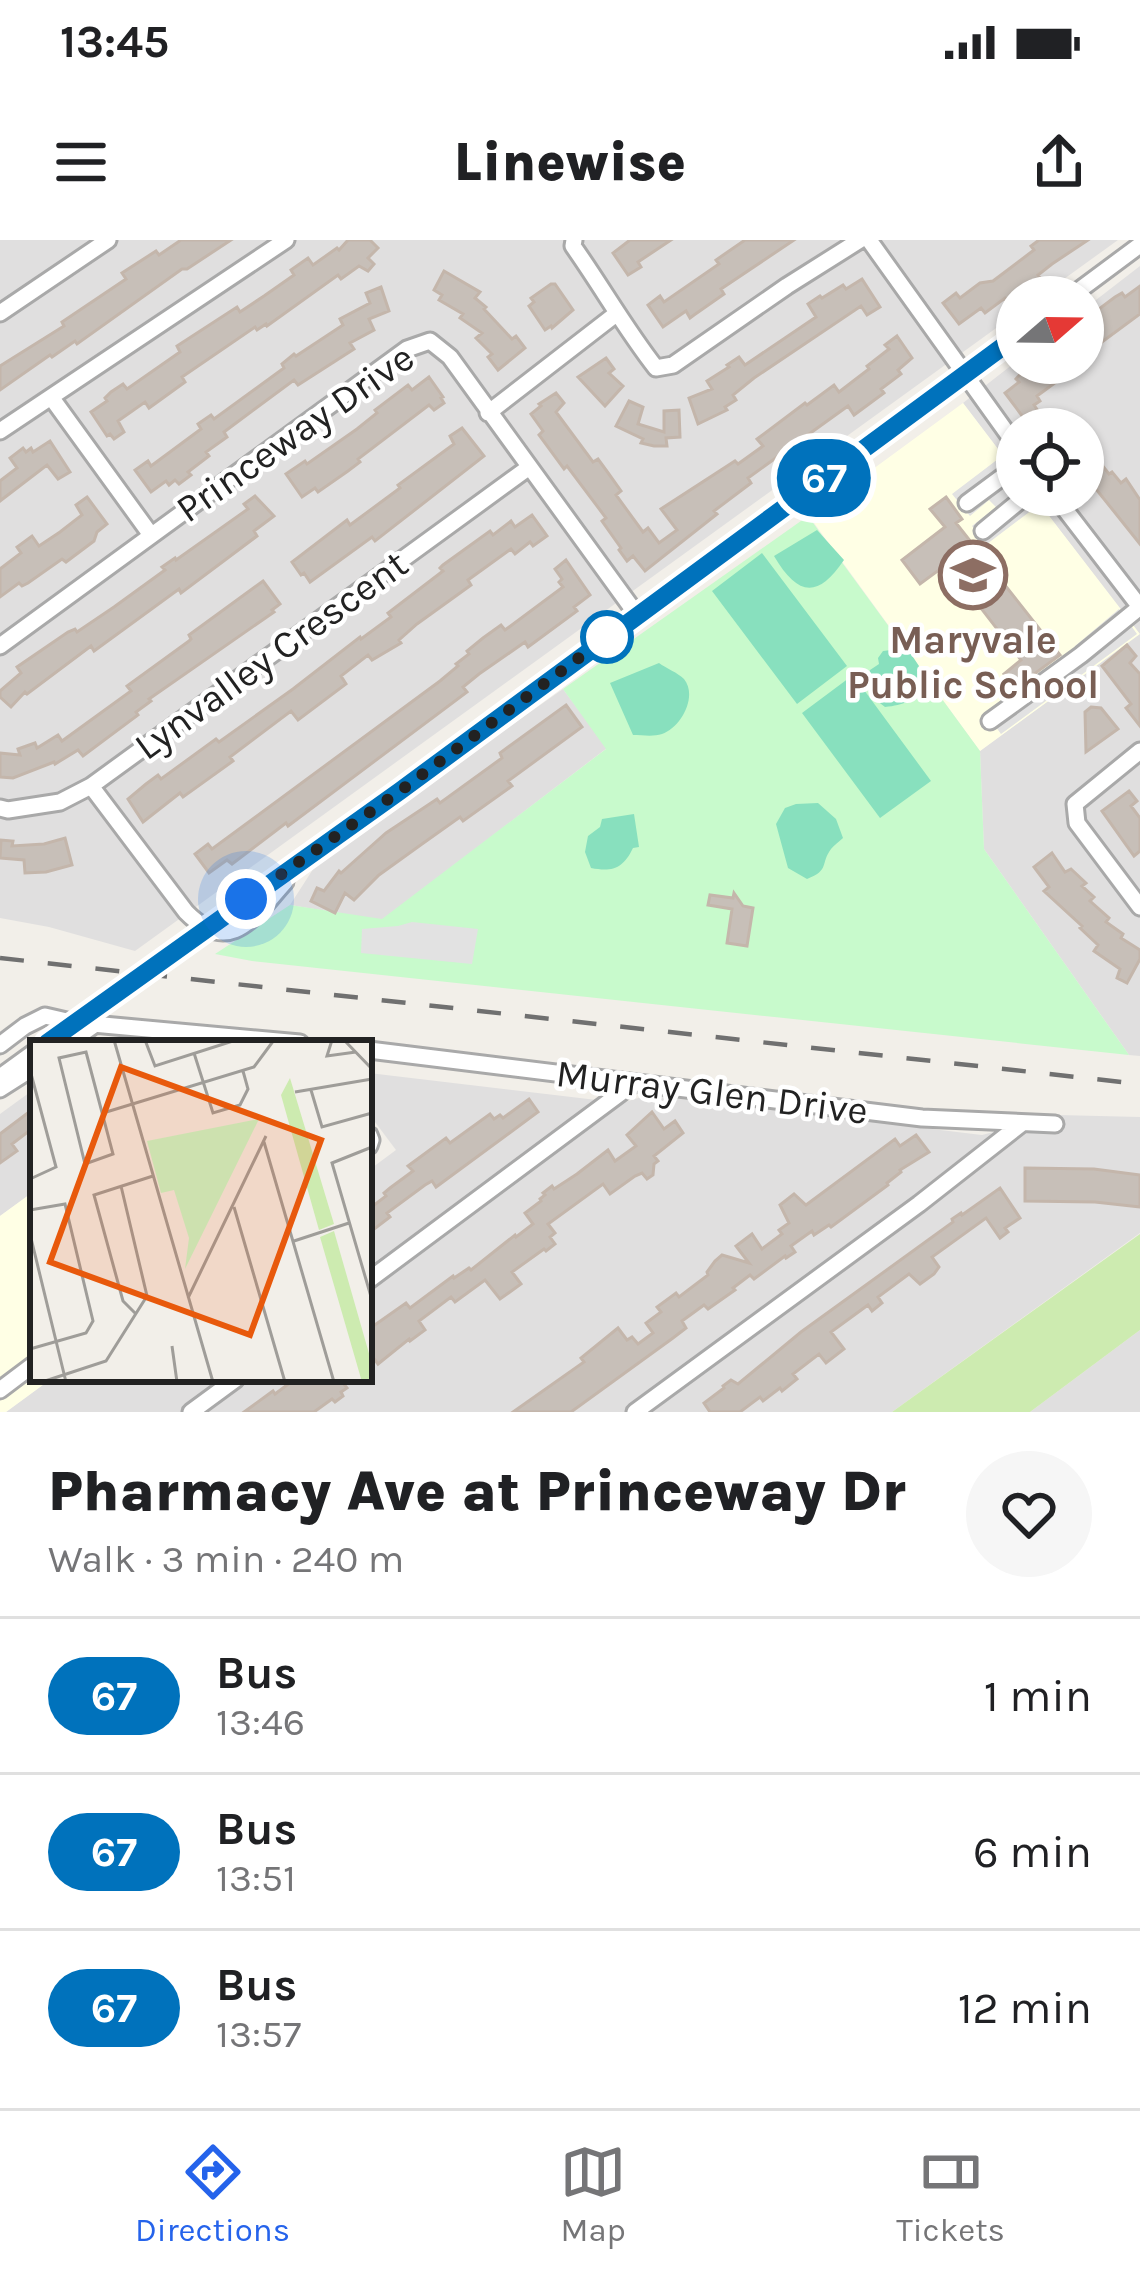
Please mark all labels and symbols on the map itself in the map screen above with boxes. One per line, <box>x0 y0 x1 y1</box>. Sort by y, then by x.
north arrow <box>996 276 1104 384</box>
street label: Princeway Drive <box>167 334 423 532</box>
line badge: 67 <box>770 439 878 517</box>
school or university icon: Maryvale Public School <box>938 540 1008 610</box>
street label: Lynvalley Crescent <box>126 541 416 769</box>
unlabelled marker <box>582 612 632 662</box>
place label: Maryvale Public School <box>847 617 1099 708</box>
your location <box>216 869 276 929</box>
inset map <box>30 1040 372 1382</box>
street label: Murray Glen Drive <box>554 1050 870 1134</box>

